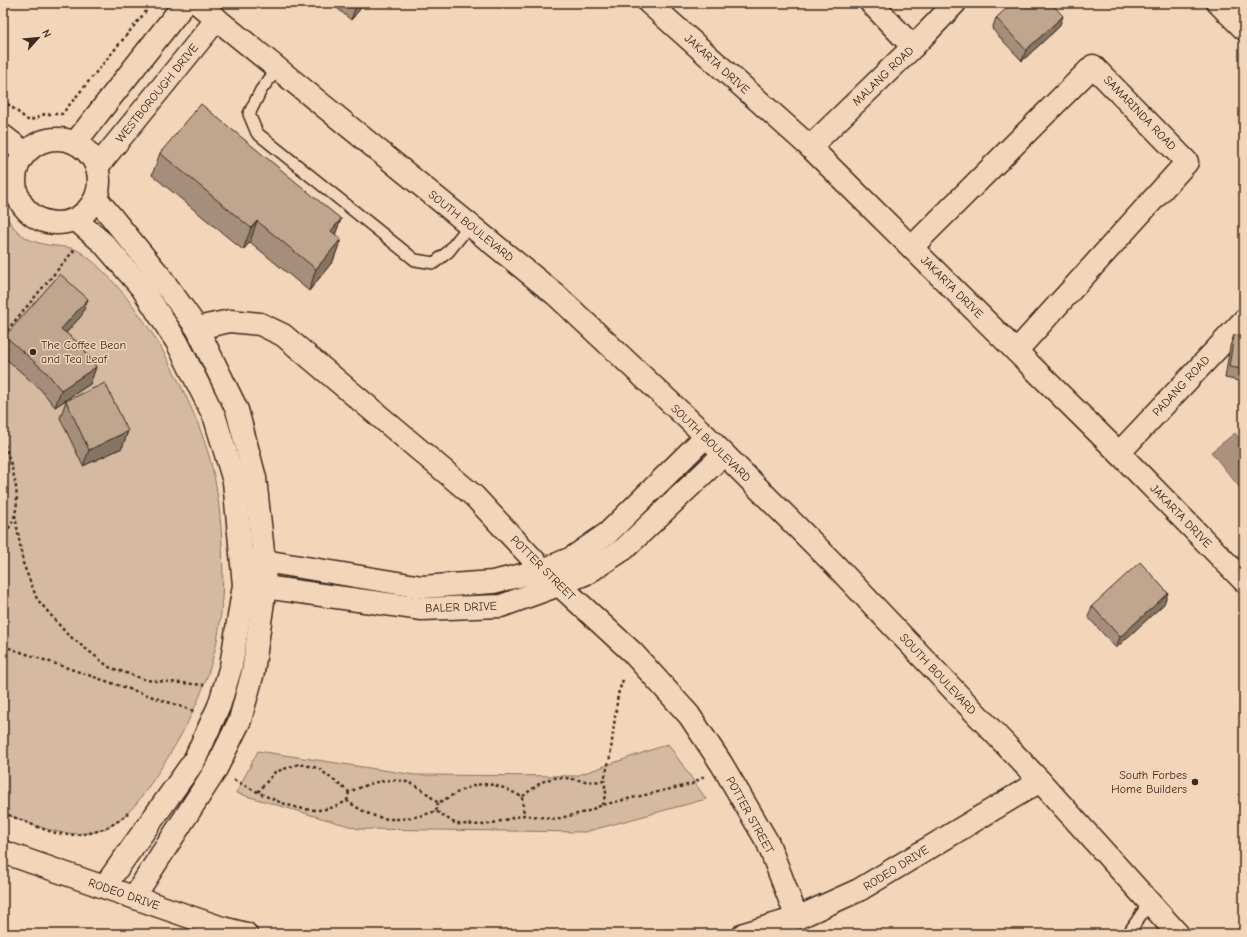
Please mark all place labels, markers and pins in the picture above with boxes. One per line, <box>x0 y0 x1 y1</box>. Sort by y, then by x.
place label: The Coffee Bean and Tea Leaf <box>41 338 126 366</box>
marker: The Coffee Bean and Tea Leaf <box>28 347 38 357</box>
place label: South Forbes Home Builders <box>1111 768 1187 796</box>
marker: South Forbes Home Builders <box>1190 777 1200 787</box>

